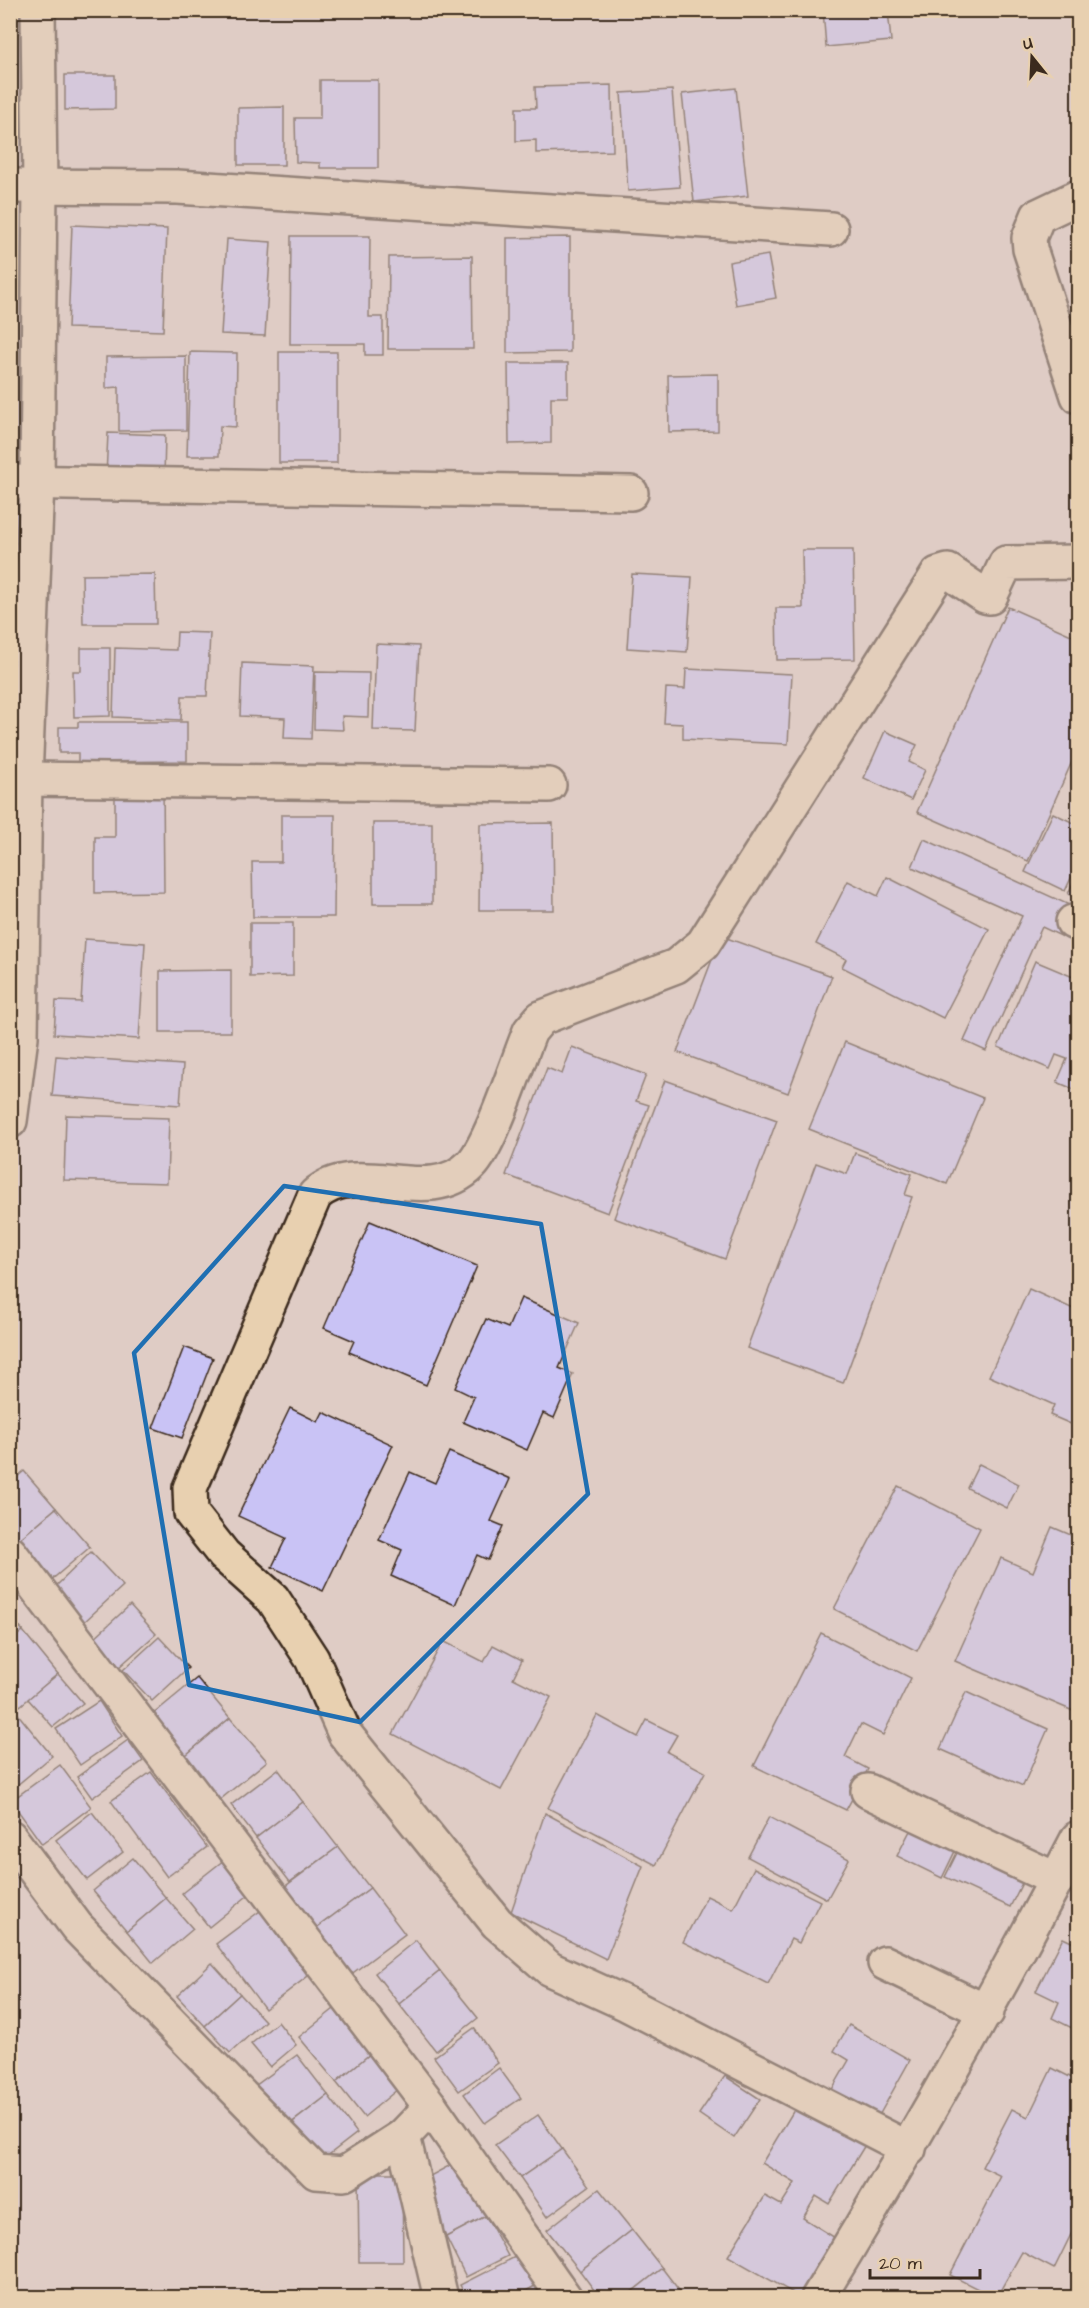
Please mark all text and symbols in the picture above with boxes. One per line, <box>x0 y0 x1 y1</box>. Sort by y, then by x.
north arrow <box>1002 27 1062 87</box>
text: U <box>1020 32 1035 56</box>
scale bar <box>870 2242 980 2280</box>
text: 20 m <box>879 2251 922 2276</box>

